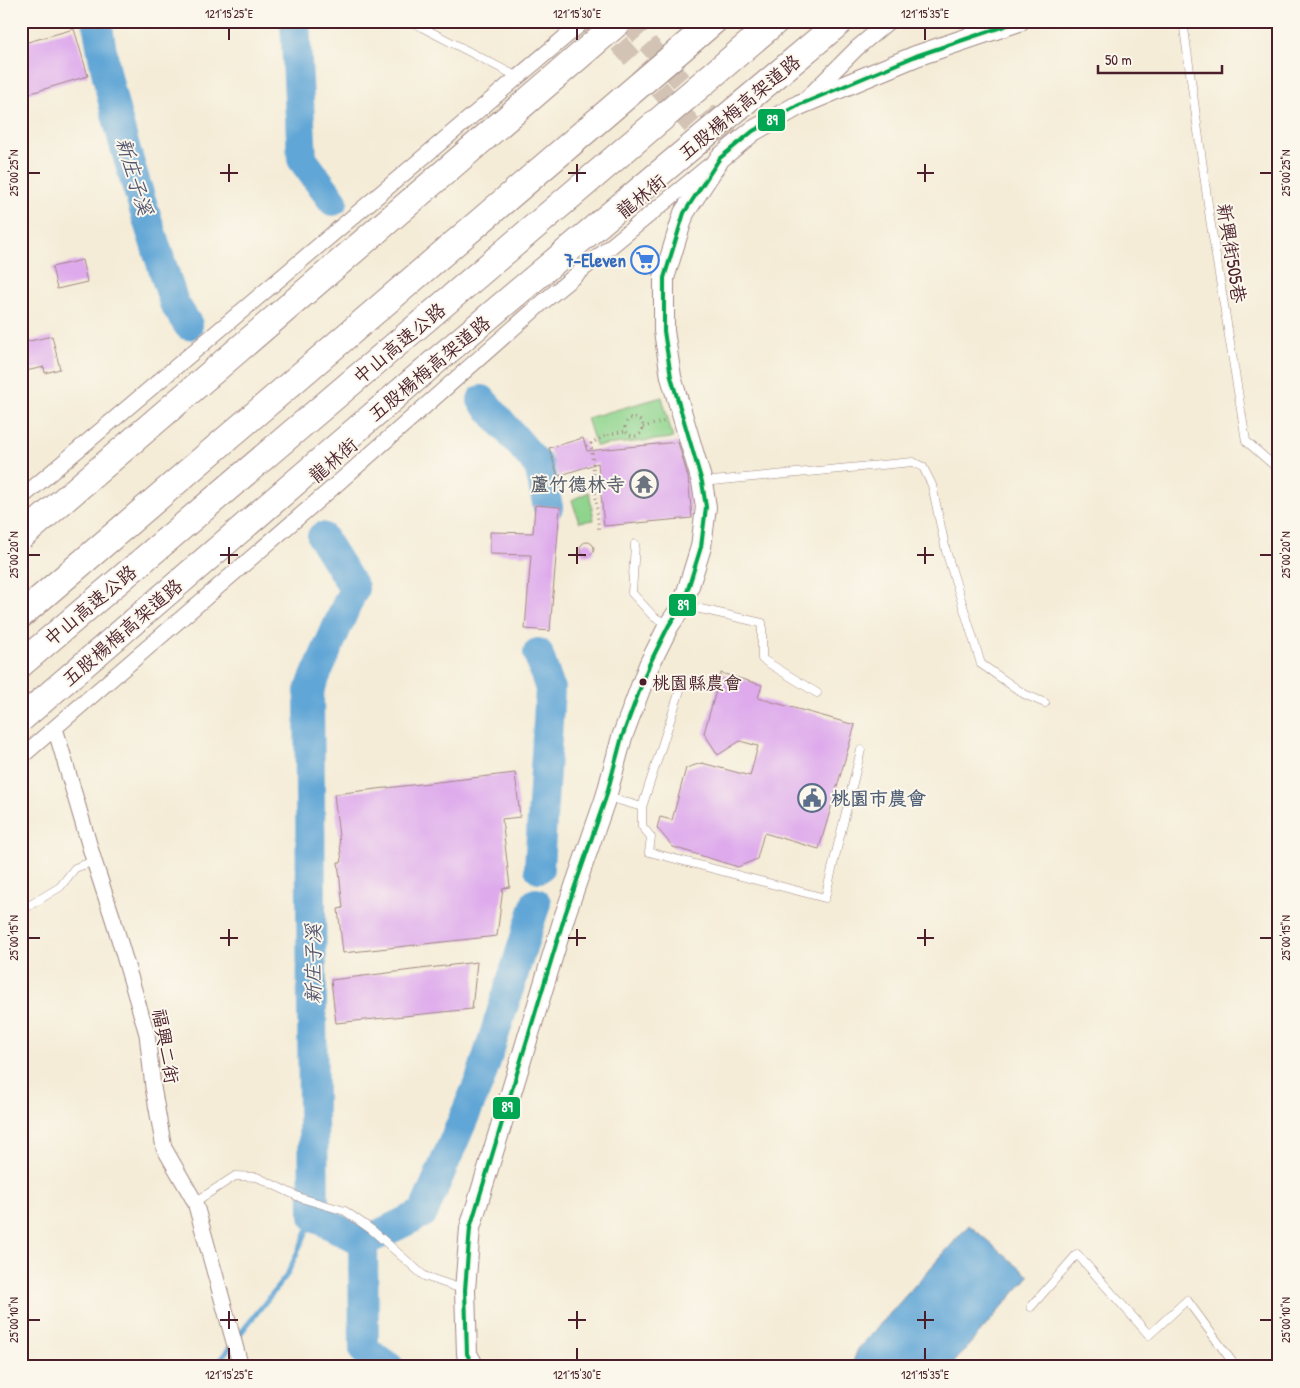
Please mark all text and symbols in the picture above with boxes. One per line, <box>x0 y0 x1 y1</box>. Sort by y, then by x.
text: 121°15'25"E <box>205 5 254 22</box>
text: 121°15'30"E <box>553 5 602 22</box>
text: 121°15'35"E <box>901 5 950 22</box>
scale bar <box>1098 42 1221 74</box>
street label: 五股楊梅高架道路 <box>672 48 806 166</box>
text: 50 m <box>1105 49 1132 70</box>
line badge: 89 <box>757 108 786 132</box>
text: 89 <box>766 110 778 129</box>
water label: 新庄子溪 <box>110 134 160 219</box>
text: 25°00'25"N <box>5 150 22 196</box>
text: 25°00'25"N <box>1277 150 1294 196</box>
street label: 龍林街 <box>611 168 671 224</box>
street label: 新興街505巷 <box>1211 201 1253 305</box>
supermarket icon: 7-Eleven <box>630 245 660 275</box>
place label: 7-Eleven <box>563 247 626 273</box>
street label: 中山高速公路 <box>347 296 451 390</box>
street label: 五股楊梅高架道路 <box>362 309 496 427</box>
street label: 龍林街 <box>303 431 363 489</box>
temple icon: 蘆竹德林寺 <box>629 469 659 499</box>
place label: 蘆竹德林寺 <box>530 471 625 497</box>
text: 25°00'20"N <box>5 531 22 579</box>
text: 25°00'20"N <box>1277 531 1294 579</box>
street label: 中山高速公路 <box>38 558 142 652</box>
street label: 五股楊梅高架道路 <box>56 572 188 692</box>
line badge: 89 <box>668 593 697 617</box>
text: 89 <box>677 595 689 614</box>
place label: 桃園縣農會 <box>652 670 742 695</box>
marker: 桃園縣農會 <box>638 677 648 687</box>
public building icon: 桃園市農會 <box>797 783 827 813</box>
place label: 桃園市農會 <box>831 785 926 811</box>
text: 25°00'15"N <box>5 915 22 961</box>
text: 25°00'15"N <box>1277 915 1294 961</box>
water label: 新庄子溪 <box>299 923 326 1004</box>
street label: 福興二街 <box>147 1006 185 1086</box>
line badge: 89 <box>492 1096 521 1120</box>
text: 89 <box>501 1097 513 1116</box>
text: 25°00'10"N <box>5 1297 22 1343</box>
text: 25°00'10"N <box>1277 1297 1294 1343</box>
text: 121°15'25"E <box>205 1366 254 1383</box>
text: 121°15'30"E <box>553 1366 602 1383</box>
text: 121°15'35"E <box>901 1366 950 1383</box>

